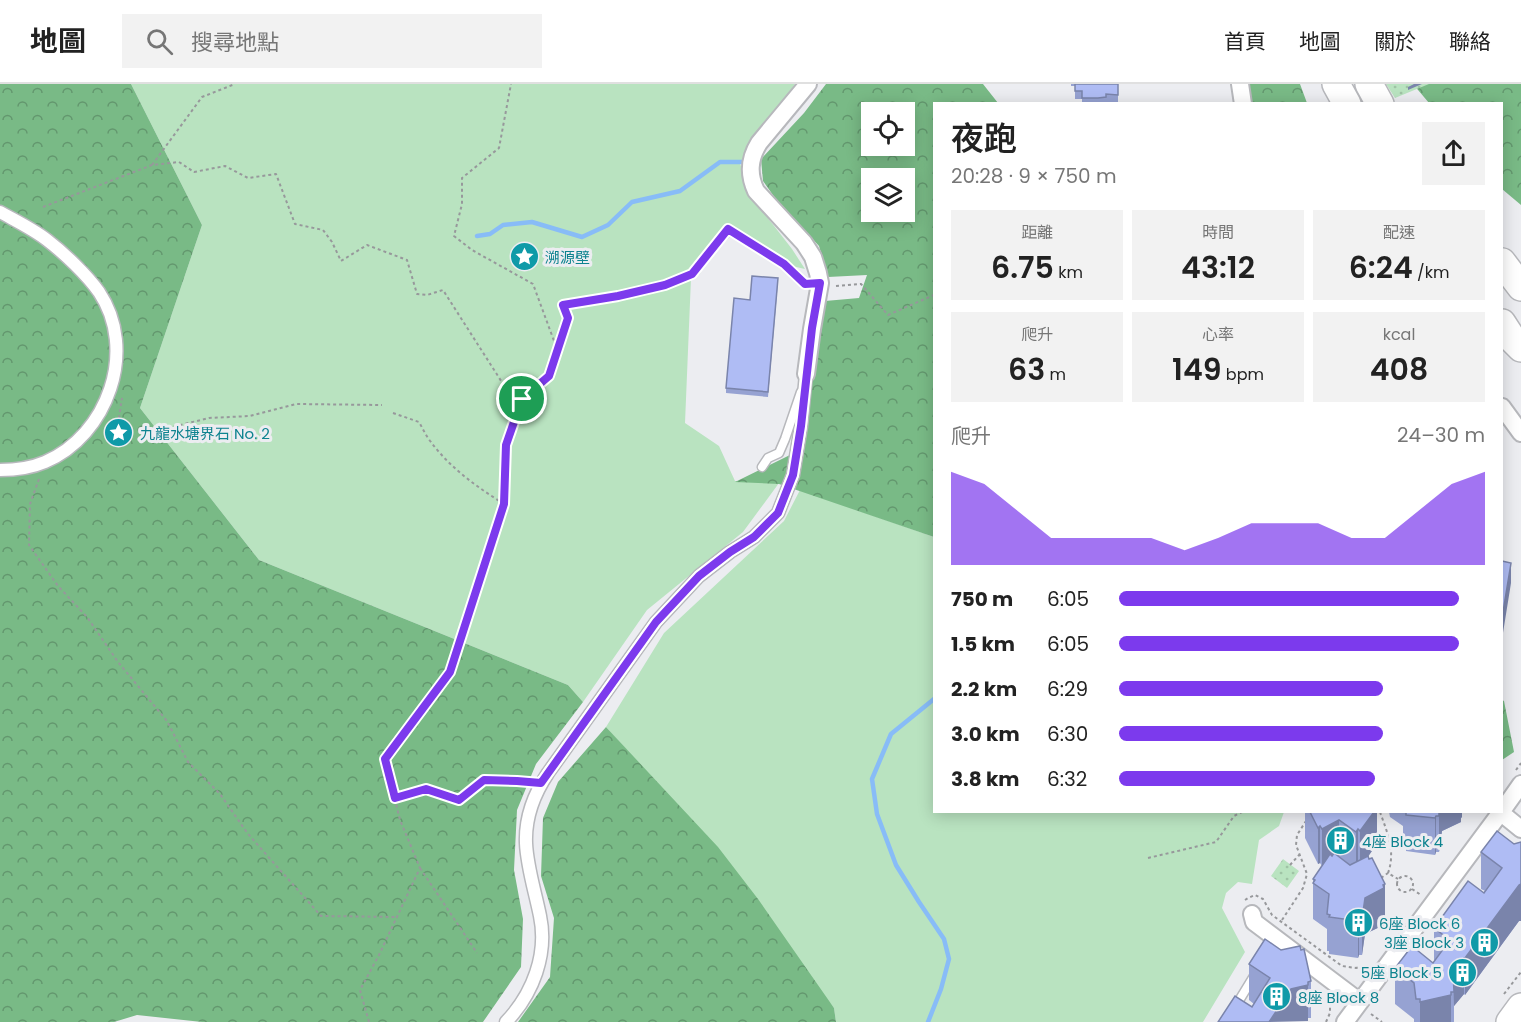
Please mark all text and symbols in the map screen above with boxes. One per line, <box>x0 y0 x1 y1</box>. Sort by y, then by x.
search box <box>122 14 542 68</box>
text: 地圖 <box>30 22 86 61</box>
icon: search <box>143 25 176 58</box>
text: 搜尋地點 <box>191 27 279 58</box>
text: 首頁 <box>1224 27 1266 56</box>
text: 地圖 <box>1299 27 1341 56</box>
text: 關於 <box>1374 27 1416 56</box>
text: 聯絡 <box>1449 27 1491 56</box>
map controls <box>861 102 915 222</box>
button: locate <box>861 102 915 156</box>
text: 夜跑 <box>951 115 1017 162</box>
button: share <box>1422 122 1485 185</box>
text: 20:28 · 9 × 750 m <box>951 162 1116 190</box>
button: layers <box>861 168 915 222</box>
text: 距離 <box>1021 221 1053 244</box>
text: 時間 <box>1202 221 1234 244</box>
text: 配速 <box>1383 221 1415 244</box>
place icon: 溯源壁 <box>508 241 540 273</box>
text: 6.75 <box>991 246 1054 289</box>
text: 43:12 <box>1181 246 1255 289</box>
text: 6:24 <box>1349 246 1413 289</box>
place label: 溯源壁 <box>545 247 590 268</box>
text: km <box>1054 261 1083 284</box>
text: /km <box>1413 261 1449 284</box>
text: 爬升 <box>1021 323 1053 346</box>
text: 心率 <box>1202 323 1234 346</box>
text: kcal <box>1383 323 1415 346</box>
text: 63 <box>1008 348 1045 391</box>
text: 149 <box>1172 348 1222 391</box>
text: 408 <box>1370 348 1428 391</box>
text: m <box>1045 363 1066 386</box>
text: bpm <box>1222 363 1264 386</box>
pin <box>496 373 547 424</box>
icon: arrive <box>505 382 538 415</box>
place icon: 九龍水塘界石 No. 2 <box>103 417 135 449</box>
text: 24–30 m <box>1397 421 1485 449</box>
text: 爬升 <box>951 422 991 450</box>
place label: 九龍水塘界石 No. 2 <box>140 423 270 444</box>
text: 750 m <box>951 585 1013 613</box>
text: 6:05 <box>1047 585 1089 613</box>
text: 1.5 km <box>951 630 1015 658</box>
text: 6:05 <box>1047 630 1089 658</box>
text: 2.2 km <box>951 675 1017 703</box>
text: 6:29 <box>1047 675 1088 703</box>
text: 3.0 km <box>951 720 1020 748</box>
text: 6:30 <box>1047 720 1088 748</box>
text: 3.8 km <box>951 765 1019 793</box>
text: 6:32 <box>1047 765 1087 793</box>
building icon: 4座 Block 4 <box>1325 825 1357 857</box>
place label: 4座 Block 4 <box>1362 831 1443 852</box>
building icon: 6座 Block 6 <box>1342 907 1374 939</box>
place label: 6座 Block 6 <box>1379 913 1460 934</box>
building icon: 3座 Block 3 <box>1469 926 1501 958</box>
place label: 3座 Block 3 <box>1384 932 1464 953</box>
building icon: 5座 Block 5 <box>1447 956 1479 988</box>
place label: 5座 Block 5 <box>1361 962 1442 983</box>
building icon: 8座 Block 8 <box>1261 981 1293 1013</box>
place label: 8座 Block 8 <box>1298 987 1379 1008</box>

